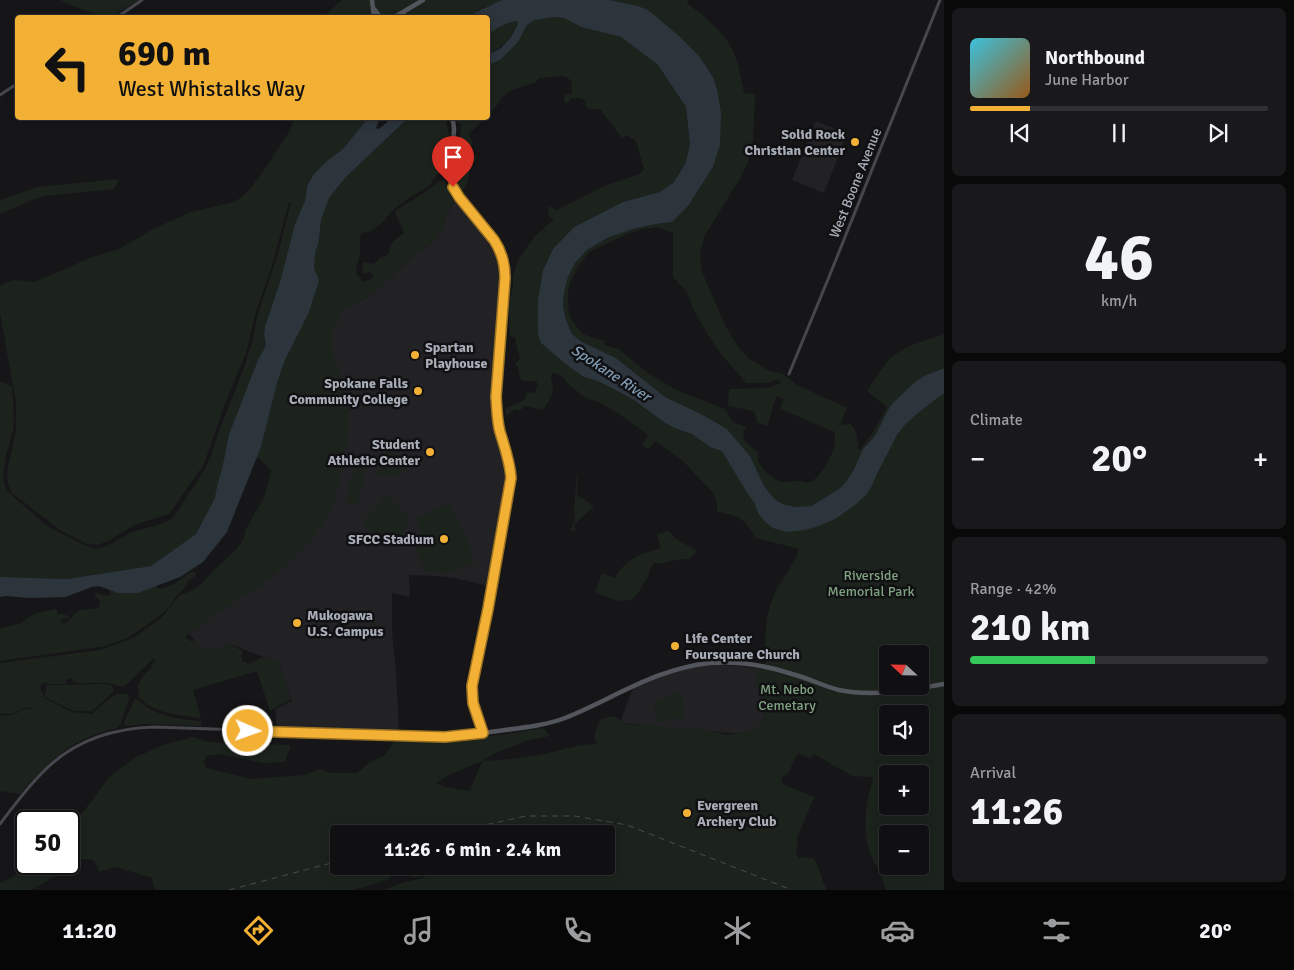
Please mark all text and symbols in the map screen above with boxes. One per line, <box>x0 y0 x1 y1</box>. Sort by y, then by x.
text: 690 m <box>118 32 211 75</box>
icon: left <box>35 35 100 100</box>
text: Northbound <box>1045 46 1145 70</box>
text: June Harbor <box>1045 70 1129 90</box>
text: West Whistalks Way <box>118 75 305 102</box>
icon: previous <box>1006 119 1034 147</box>
icon: pause <box>1105 119 1133 147</box>
icon: next <box>1204 119 1232 147</box>
place label: Solid Rock Christian Center <box>745 126 846 159</box>
street label: West Boone Avenue <box>826 126 885 241</box>
pin <box>432 136 474 187</box>
marker: Solid Rock Christian Center <box>849 136 861 148</box>
icon: arrive <box>439 143 467 171</box>
text: 46 <box>1084 218 1154 298</box>
text: km/h <box>1101 291 1137 311</box>
place label: Spartan Playhouse <box>425 339 487 372</box>
water label: Spokane River <box>568 341 656 407</box>
marker: Spartan Playhouse <box>409 349 421 361</box>
place label: Spokane Falls Community College <box>289 375 408 408</box>
marker: Spokane Falls Community College <box>412 385 424 397</box>
text: Climate <box>970 410 1023 430</box>
text: 20° <box>1091 435 1147 482</box>
place label: Student Athletic Center <box>327 436 421 469</box>
text: − <box>970 442 985 476</box>
text: + <box>1253 442 1268 476</box>
marker: Student Athletic Center <box>424 446 436 458</box>
place label: SFCC Stadium <box>348 531 434 548</box>
marker: SFCC Stadium <box>438 533 450 545</box>
park label: Riverside Memorial Park <box>827 567 915 600</box>
text: Range · 42% <box>970 579 1056 599</box>
text: 210 km <box>970 604 1091 651</box>
place label: Mukogawa U.S. Campus <box>307 607 383 640</box>
marker: Mukogawa U.S. Campus <box>291 617 303 629</box>
place label: Life Center Foursquare Church <box>685 630 800 663</box>
marker: Life Center Foursquare Church <box>669 640 681 652</box>
north arrow <box>879 645 929 695</box>
map controls <box>879 645 929 875</box>
park label: Mt. Nebo Cemetary <box>758 681 816 714</box>
position arrow <box>221 704 273 756</box>
button: sound <box>879 705 929 755</box>
text: Arrival <box>970 763 1016 783</box>
button: + <box>879 765 929 815</box>
text: 11:26 <box>970 788 1063 835</box>
place label: Evergreen Archery Club <box>697 797 777 830</box>
marker: Evergreen Archery Club <box>681 807 693 819</box>
speed limit sign: 50 <box>15 810 80 875</box>
button: − <box>879 825 929 875</box>
text: 11:26 · 6 min · 2.4 km <box>384 838 561 862</box>
icon: directions <box>241 913 276 948</box>
icon: music <box>401 913 436 948</box>
icon: phone <box>560 913 595 948</box>
icon: climate <box>720 913 755 948</box>
icon: car <box>880 913 915 948</box>
icon: filters <box>1039 913 1074 948</box>
text: 11:20 <box>62 917 116 944</box>
text: 20° <box>1199 917 1232 944</box>

